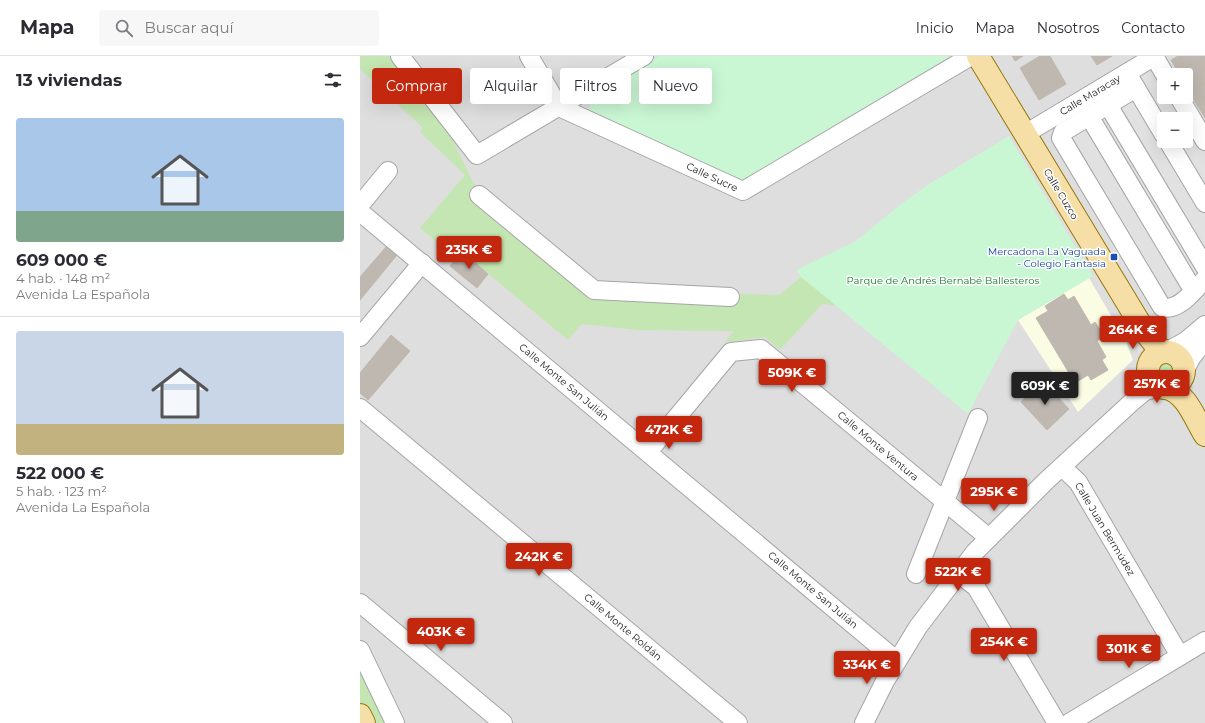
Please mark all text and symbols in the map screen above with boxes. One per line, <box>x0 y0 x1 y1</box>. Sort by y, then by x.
search box <box>99 10 379 46</box>
text: Mapa <box>20 16 75 39</box>
icon: search <box>113 17 135 39</box>
text: Buscar aquí <box>145 18 234 37</box>
text: Inicio <box>916 19 953 37</box>
text: Mapa <box>975 19 1015 37</box>
text: Nosotros <box>1037 19 1099 37</box>
text: Contacto <box>1121 19 1185 37</box>
chip: Comprar <box>372 68 462 104</box>
chip: Alquilar <box>470 68 552 104</box>
chip: Filtros <box>560 68 631 104</box>
chip: Nuevo <box>639 68 712 104</box>
map controls <box>1157 68 1193 148</box>
button: + <box>1157 68 1193 104</box>
icon: filters <box>322 69 344 91</box>
text: 13 viviendas <box>16 70 122 90</box>
street label: Calle Maracay <box>1057 71 1123 118</box>
button: − <box>1157 112 1193 148</box>
icon: home <box>144 144 216 216</box>
street label: Calle Sucre <box>684 159 740 195</box>
street label: Calle Cuzco <box>1041 166 1081 222</box>
pin: 235K € <box>436 236 502 270</box>
text: 235K € <box>446 241 492 257</box>
place label: Mercadona La Vaguada - Colegio Fantasia <box>988 245 1106 270</box>
text: 609 000 € <box>16 250 107 270</box>
marker: Mercadona La Vaguada - Colegio Fantasia <box>1109 252 1119 262</box>
text: 4 hab. · 148 m² <box>16 270 110 286</box>
park label: Parque de Andrés Bernabé Ballesteros <box>847 274 1040 287</box>
text: Avenida La Española <box>16 286 150 302</box>
pin: 264K € <box>1100 316 1166 350</box>
text: 264K € <box>1109 321 1157 337</box>
street label: Calle Monte San Julián <box>516 341 612 423</box>
icon: home <box>144 357 216 429</box>
pin: 509K € <box>759 359 825 393</box>
text: 509K € <box>768 364 816 380</box>
pin: 257K € <box>1124 370 1190 404</box>
pin: 609K € <box>1012 372 1078 406</box>
text: 257K € <box>1133 375 1181 391</box>
text: 609K € <box>1020 377 1070 393</box>
street label: Calle Monte Ventura <box>835 408 921 484</box>
pin: 472K € <box>636 416 702 450</box>
text: 472K € <box>645 421 693 437</box>
text: 522 000 € <box>16 463 104 483</box>
pin: 295K € <box>961 478 1027 512</box>
street label: Calle Juan Bermúdez <box>1072 480 1138 578</box>
text: 5 hab. · 123 m² <box>16 483 107 499</box>
text: 295K € <box>970 483 1018 499</box>
text: Avenida La Española <box>16 499 150 515</box>
pin: 242K € <box>506 543 572 577</box>
text: 242K € <box>515 548 563 564</box>
street label: Calle Monte San Julián <box>765 549 861 631</box>
pin: 522K € <box>925 558 991 592</box>
text: 522K € <box>935 563 981 579</box>
street label: Calle Monte Roldán <box>581 591 665 663</box>
pin: 403K € <box>408 618 474 652</box>
text: 403K € <box>416 623 466 639</box>
pin: 254K € <box>971 628 1037 662</box>
text: 254K € <box>980 633 1028 649</box>
pin: 301K € <box>1096 635 1162 669</box>
text: 301K € <box>1106 640 1152 656</box>
pin: 334K € <box>834 651 900 685</box>
text: 334K € <box>843 656 891 672</box>

